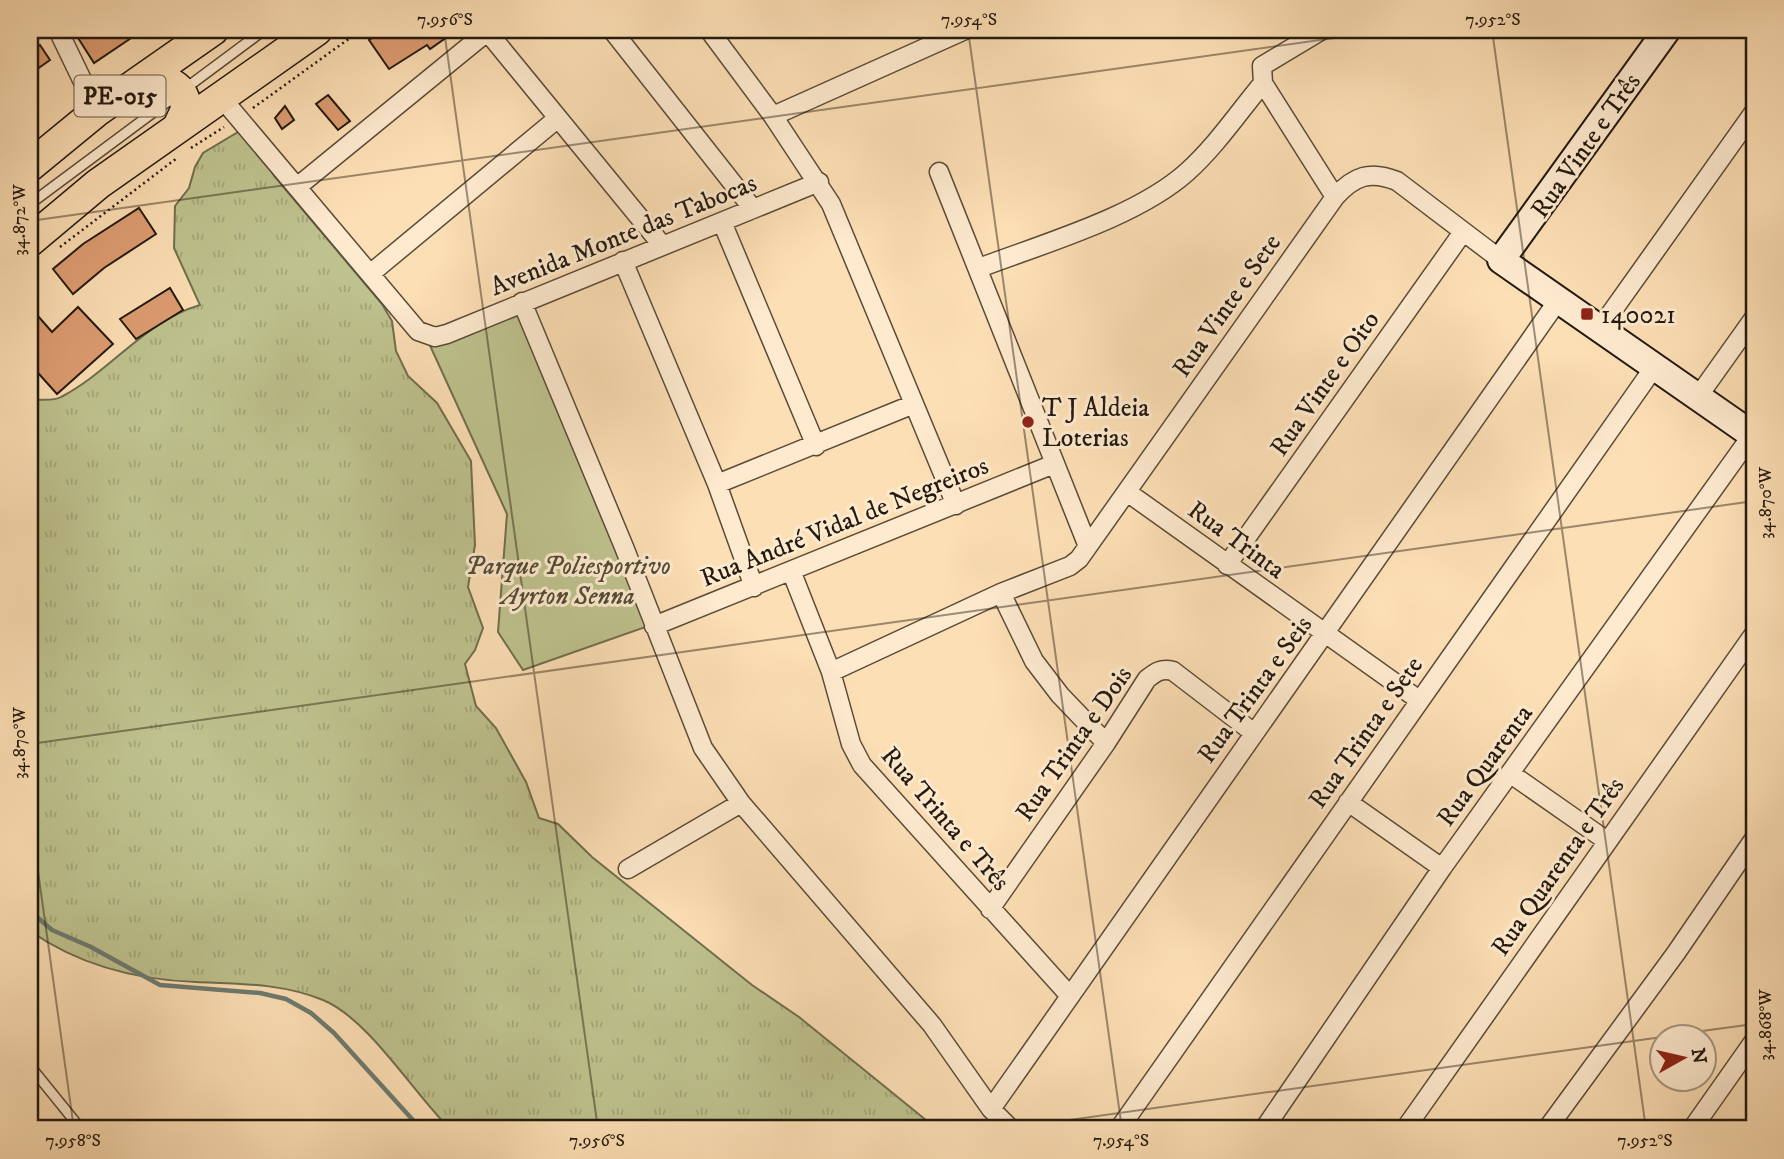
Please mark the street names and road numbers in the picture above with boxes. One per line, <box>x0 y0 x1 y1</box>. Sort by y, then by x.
street label: Rua Vinte e Três <box>1524 67 1649 225</box>
road number: PE-015 <box>74 76 166 116</box>
street label: Avenida Monte das Tabocas <box>485 167 762 304</box>
street label: Rua Vinte e Sete <box>1166 228 1289 384</box>
street label: Rua Vinte e Oito <box>1263 305 1387 463</box>
street label: Rua André Vidal de Negreiros <box>696 449 993 595</box>
street label: Rua Trinta <box>1181 494 1291 587</box>
street label: Rua Trinta e Seis <box>1191 610 1320 770</box>
street label: Rua Trinta e Sete <box>1302 650 1431 815</box>
street label: Rua Trinta e Dois <box>1009 660 1140 828</box>
street label: Rua Quarenta <box>1430 698 1540 833</box>
street label: Rua Trinta e Três <box>873 740 1017 898</box>
street label: Rua Quarenta e Três <box>1484 771 1632 963</box>

